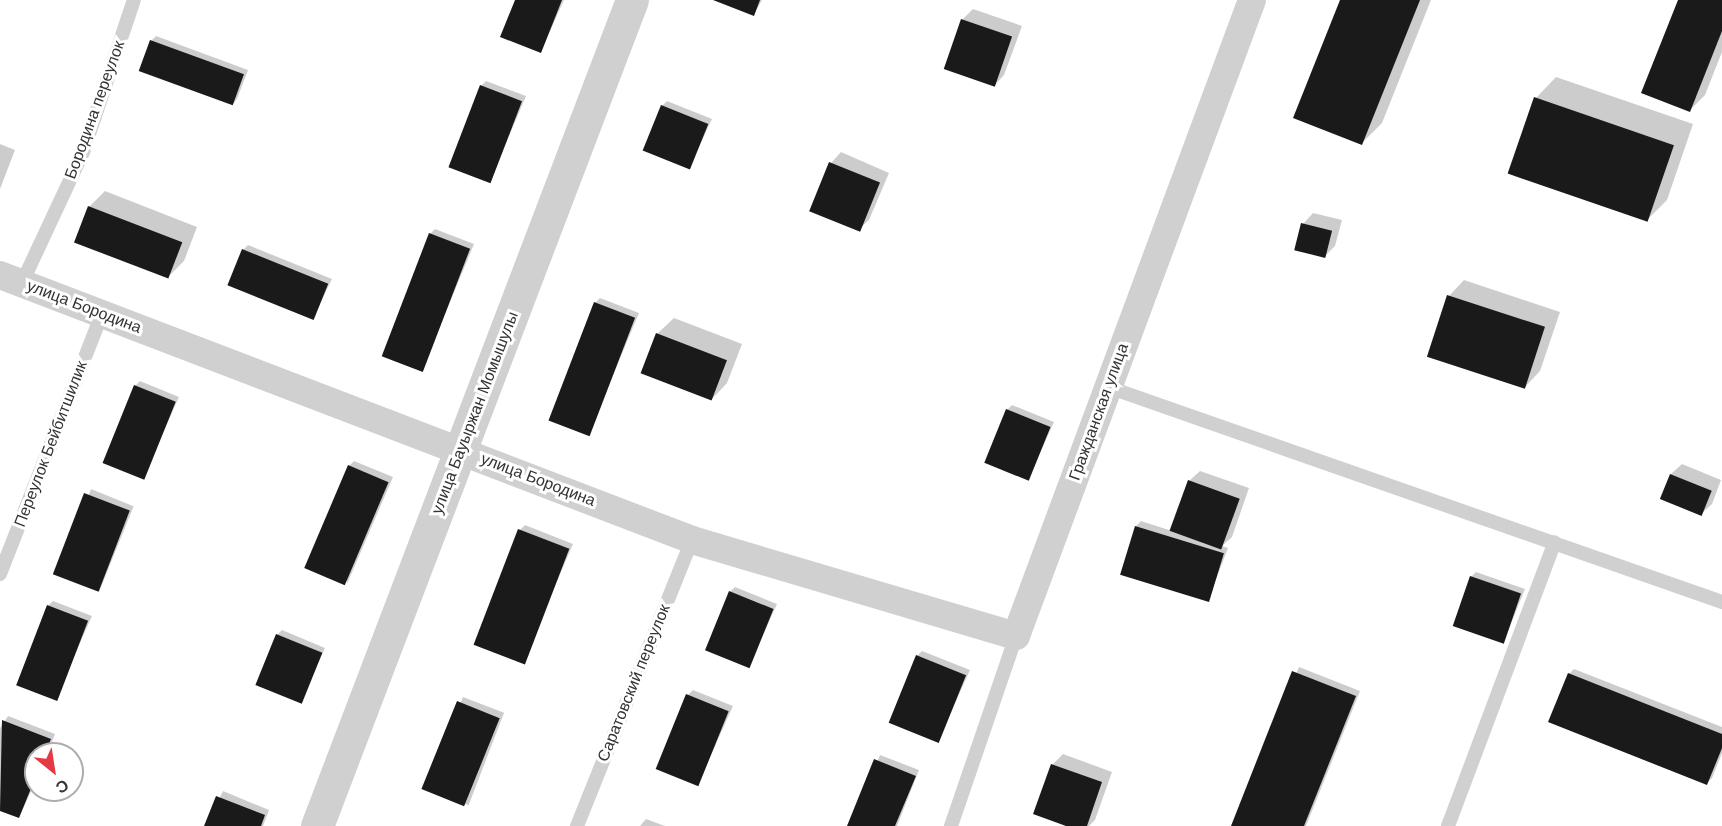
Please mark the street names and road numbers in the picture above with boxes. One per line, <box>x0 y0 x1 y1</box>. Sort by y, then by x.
street label: Бородина переулок <box>61 38 129 182</box>
street label: улица Бородина <box>24 276 144 338</box>
street label: улица Бауыржан Момышулы <box>427 309 523 517</box>
street label: Гражданская улица <box>1065 341 1133 483</box>
street label: Переулок Бейбитшилик <box>10 358 92 530</box>
street label: улица Бородина <box>478 449 598 511</box>
street label: Саратовский переулок <box>594 602 674 764</box>

